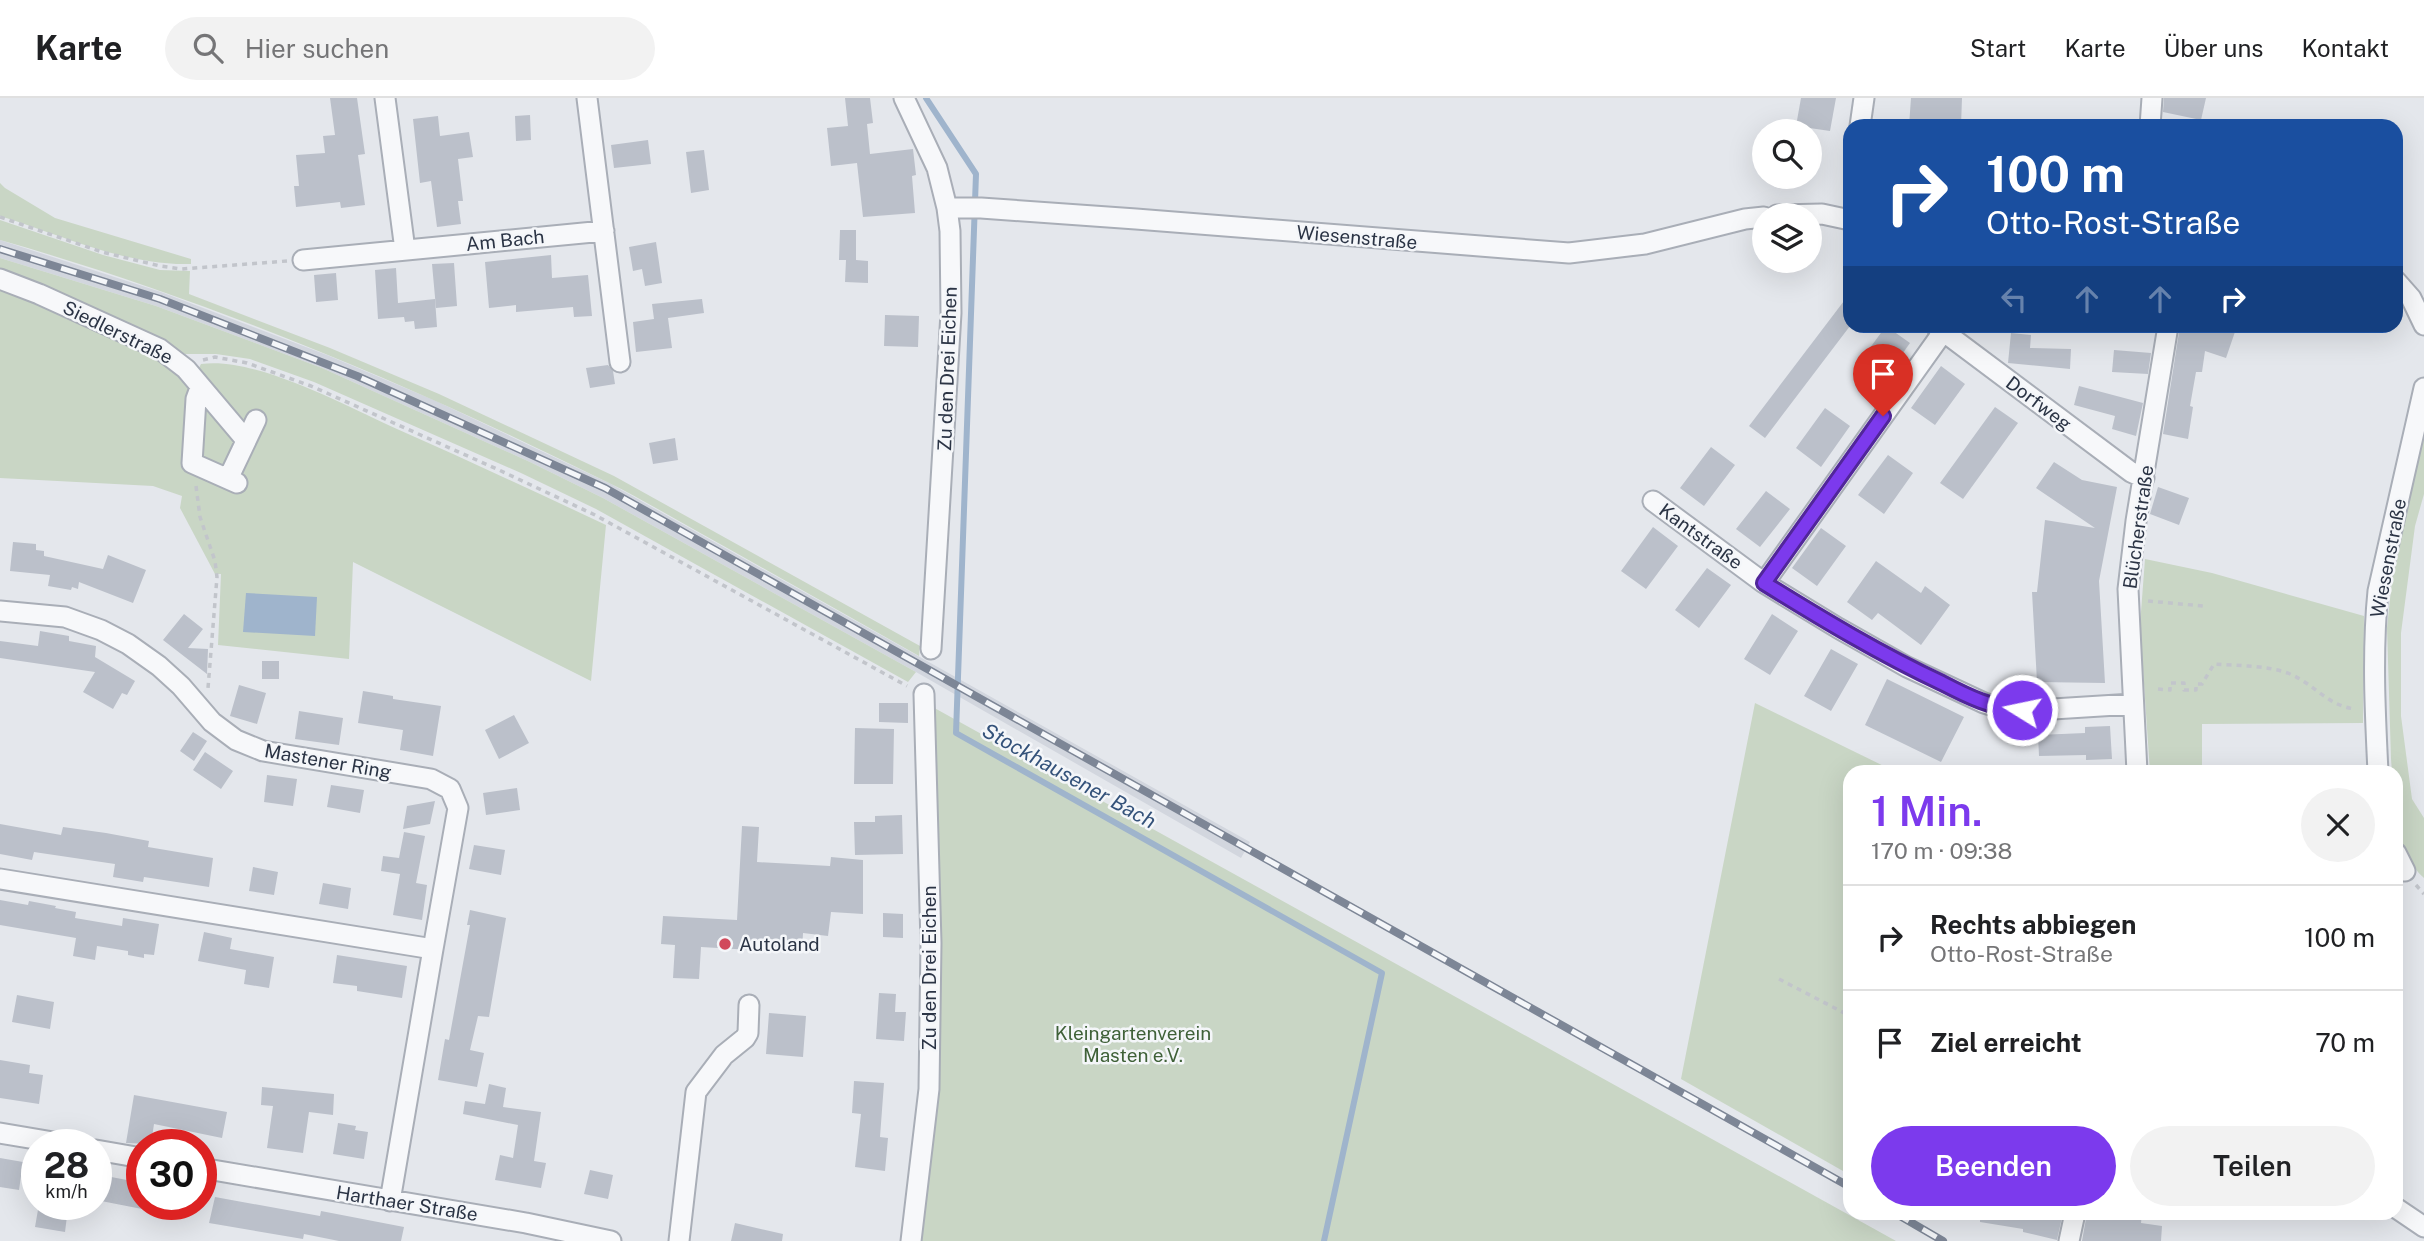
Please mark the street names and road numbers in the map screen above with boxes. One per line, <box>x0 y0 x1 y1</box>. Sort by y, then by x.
street label: Wiesenstraße <box>1296 221 1418 253</box>
street label: Am Bach <box>465 225 545 255</box>
street label: Zu den Drei Eichen <box>933 286 961 452</box>
street label: Siedlerstraße <box>60 296 176 368</box>
street label: Dorfweg <box>2002 371 2076 435</box>
street label: Blücherstraße <box>2118 464 2158 590</box>
street label: Wiesenstraße <box>2366 496 2410 620</box>
street label: Kantstraße <box>1655 498 1747 574</box>
street label: Mastener Ring <box>263 739 393 783</box>
street label: Zu den Drei Eichen <box>918 886 940 1050</box>
street label: Harthaer Straße <box>335 1181 479 1225</box>

